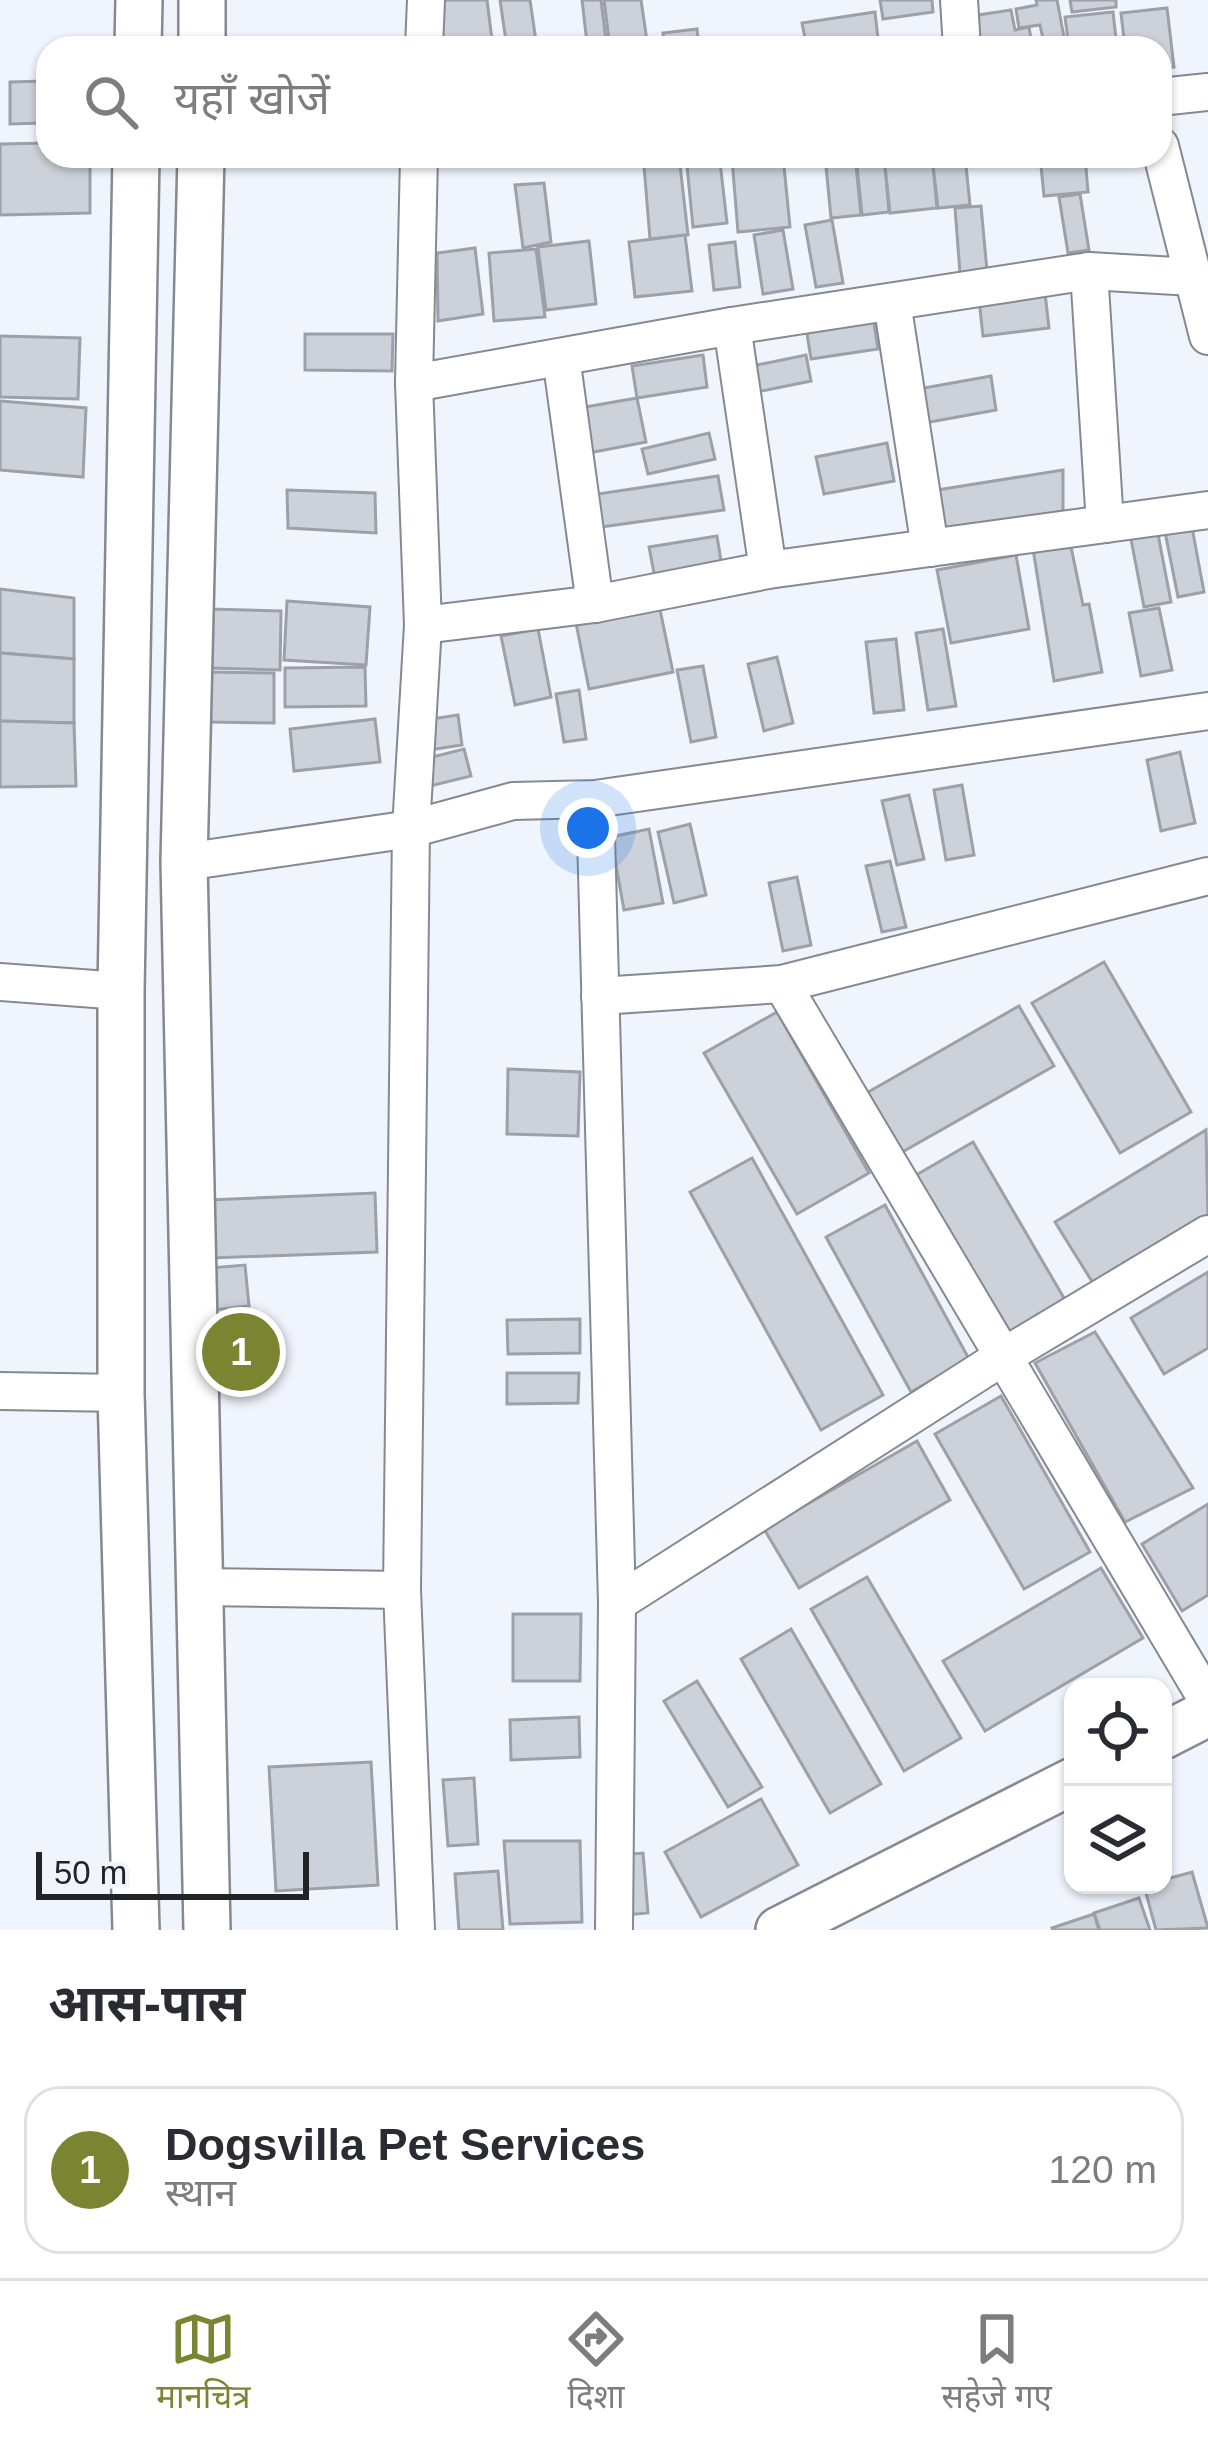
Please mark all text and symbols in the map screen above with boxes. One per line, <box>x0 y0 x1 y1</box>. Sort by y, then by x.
search box <box>36 36 1172 168</box>
icon: search <box>78 69 144 135</box>
text: यहाँ खोजें <box>174 73 330 124</box>
your location <box>558 798 618 858</box>
pin: 1 <box>202 1307 280 1397</box>
map controls <box>1064 1678 1172 1894</box>
button: locate <box>1064 1678 1172 1786</box>
button: layers <box>1064 1786 1172 1894</box>
scale bar <box>36 1846 309 1899</box>
text: 50 m <box>54 1854 127 1891</box>
text: आस-पास <box>48 1975 245 2032</box>
text: Dogsvilla Pet Services <box>165 2119 645 2170</box>
text: 1 <box>79 2148 101 2191</box>
text: 120 m <box>1049 2148 1157 2191</box>
text: स्थान <box>165 2171 236 2214</box>
tab: मानचित्र <box>156 2306 251 2421</box>
tab: दिशा <box>563 2306 629 2421</box>
tab: सहेजे गए <box>941 2306 1052 2421</box>

